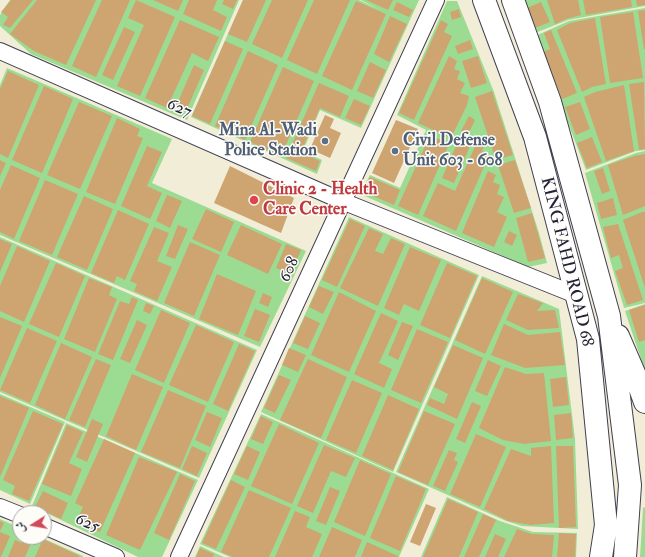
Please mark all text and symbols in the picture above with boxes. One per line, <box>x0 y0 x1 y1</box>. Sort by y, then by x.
street label: 627 <box>163 95 195 123</box>
place label: Mina Al-Wadi Police Station <box>219 121 317 161</box>
place label: Civil Defense Unit 603 - 608 <box>403 131 503 171</box>
marker: Mina Al-Wadi Police Station <box>320 136 330 146</box>
marker: Civil Defense Unit 603 - 608 <box>390 146 400 156</box>
street label: KING FAHD ROAD 68 <box>535 175 597 349</box>
place label: Clinic 2 - Health Care Center <box>263 180 377 220</box>
marker: Clinic 2 - Health Care Center <box>248 194 260 206</box>
street label: 608 <box>275 254 305 286</box>
north arrow <box>12 505 52 545</box>
street label: 625 <box>72 510 102 538</box>
text: ش <box>13 521 28 534</box>

